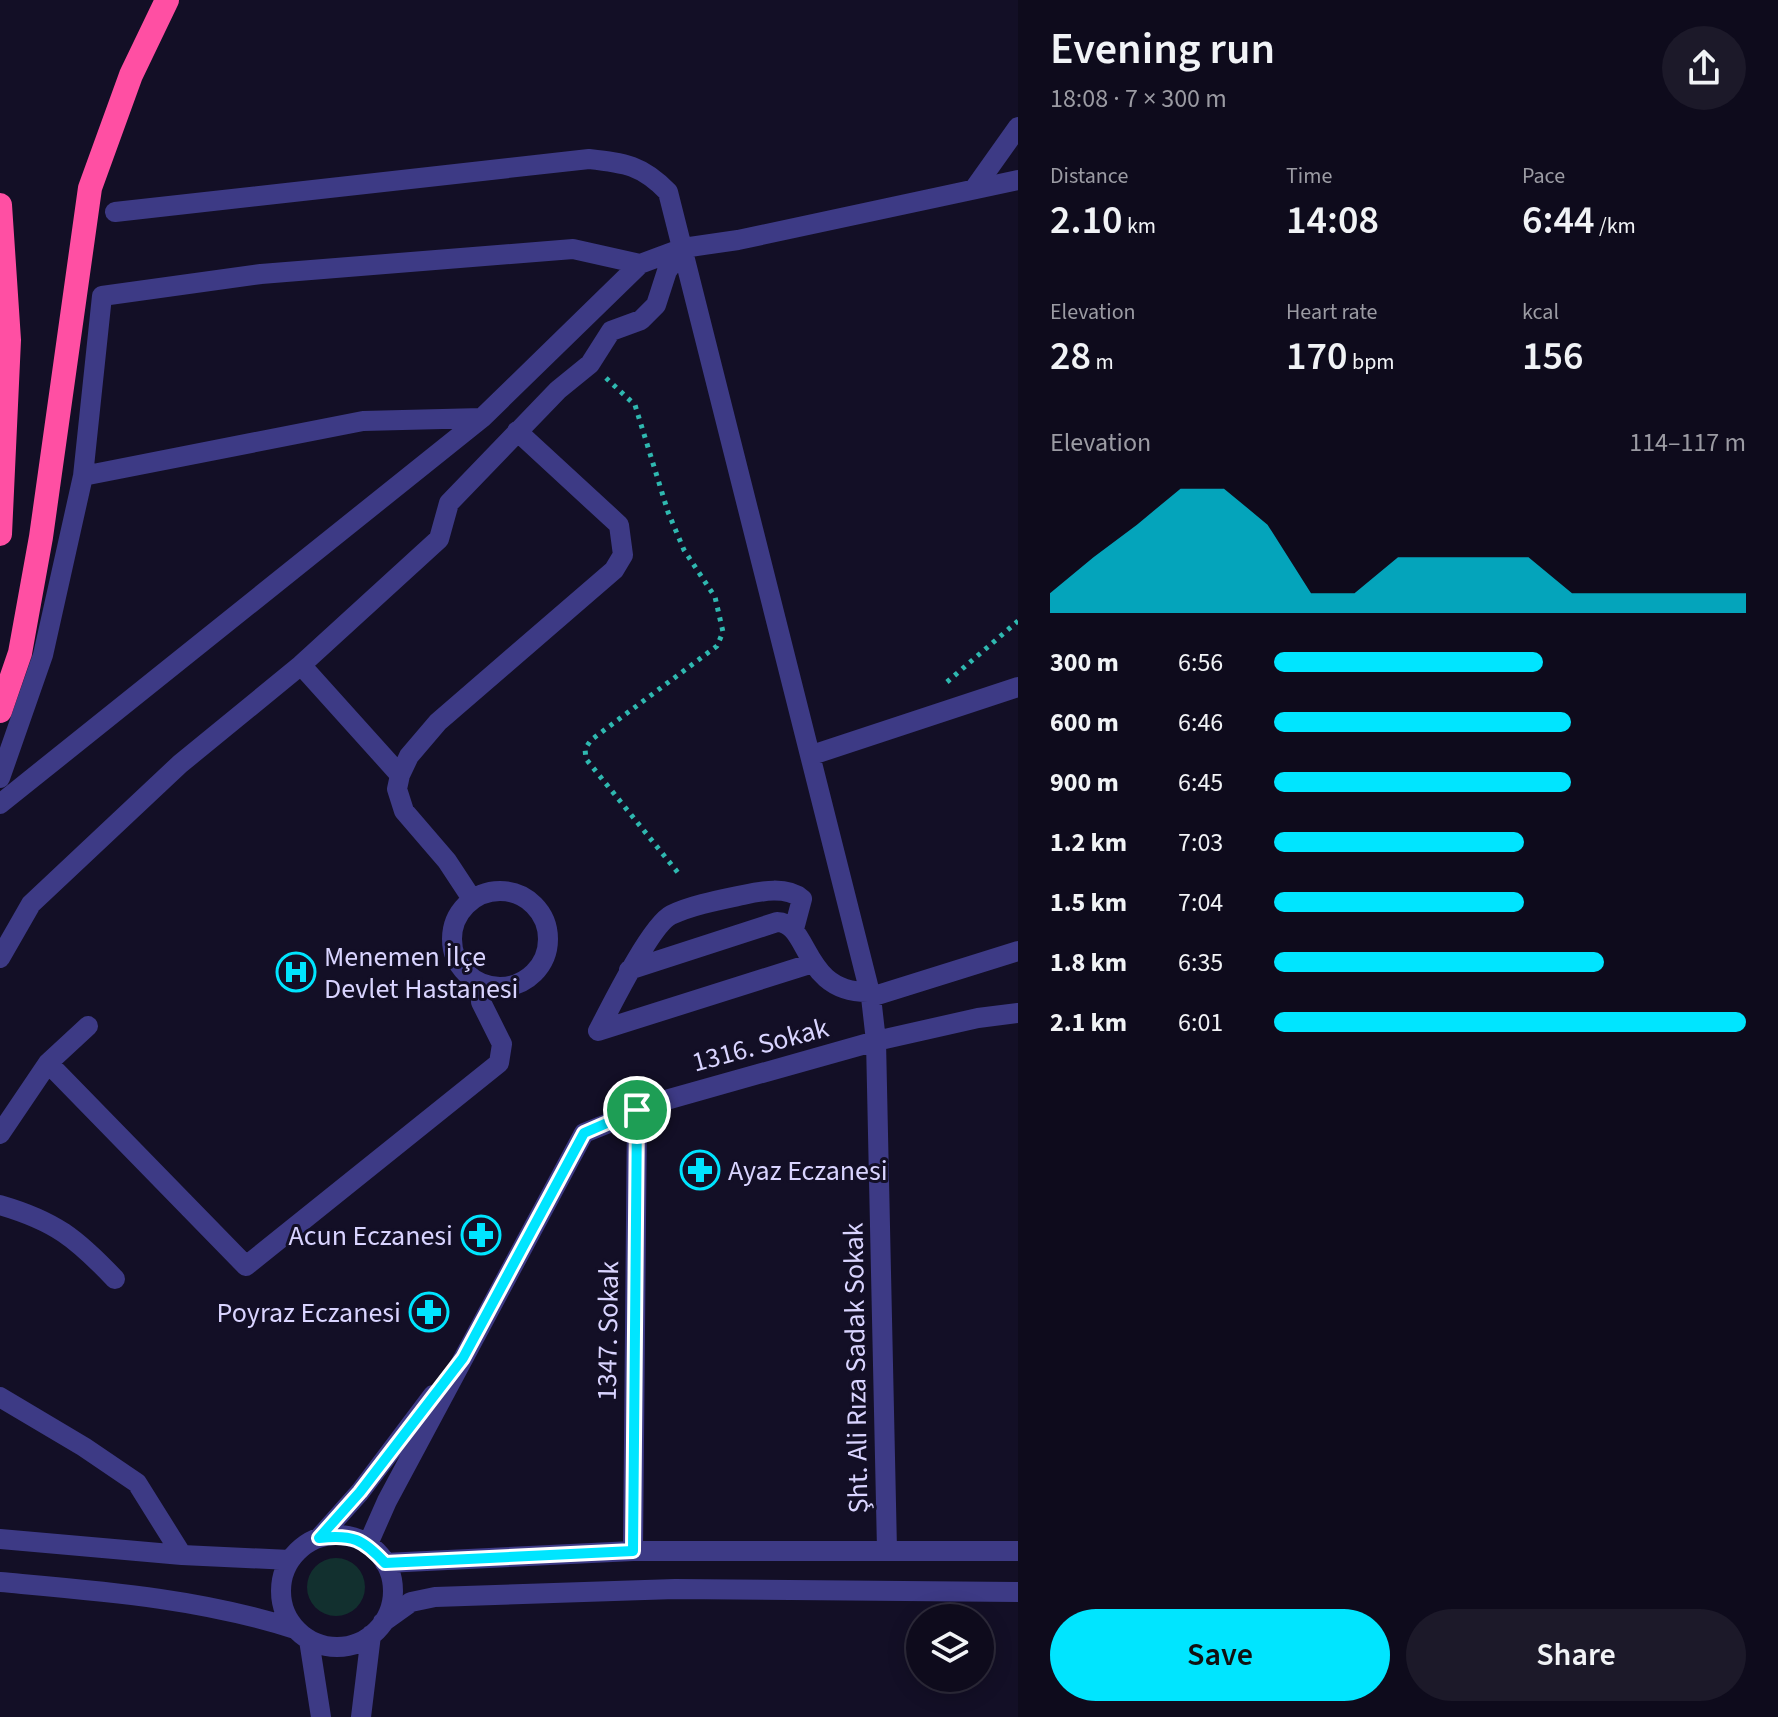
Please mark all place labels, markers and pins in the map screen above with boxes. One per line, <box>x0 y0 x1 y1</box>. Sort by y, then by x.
place label: Menemen İlçe Devlet Hastanesi <box>324 937 519 1009</box>
hospital icon: Menemen İlçe Devlet Hastanesi <box>275 951 317 993</box>
pin <box>603 1076 671 1144</box>
pharmacy icon: Ayaz Eczanesi <box>679 1149 721 1191</box>
place label: Ayaz Eczanesi <box>728 1151 888 1191</box>
pharmacy icon: Acun Eczanesi <box>460 1214 502 1256</box>
place label: Acun Eczanesi <box>288 1216 453 1256</box>
pharmacy icon: Poyraz Eczanesi <box>408 1291 450 1333</box>
place label: Poyraz Eczanesi <box>217 1293 401 1333</box>

